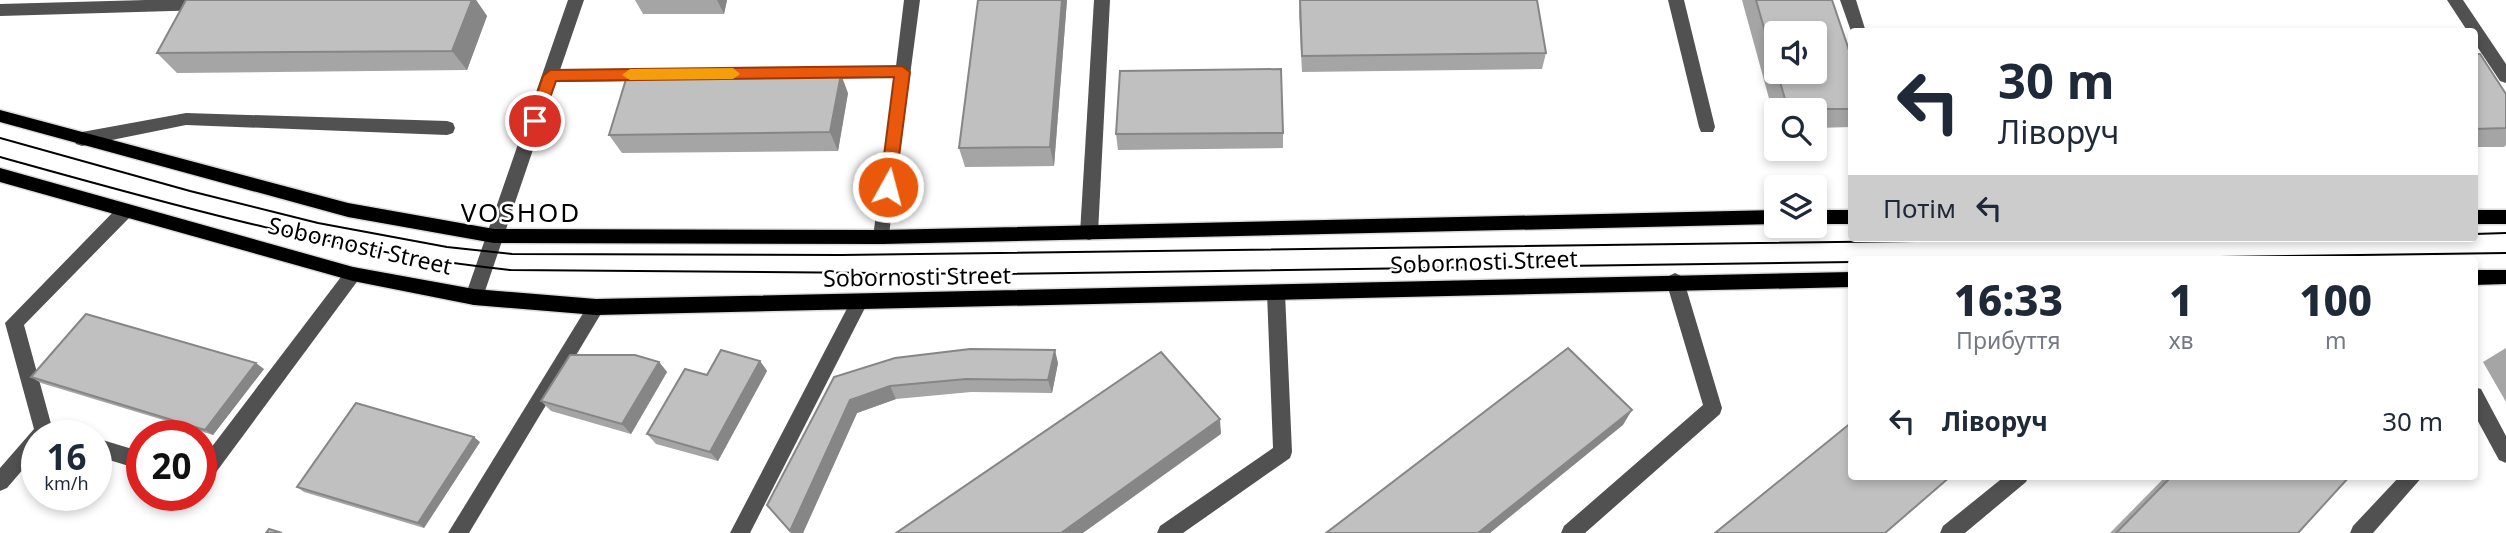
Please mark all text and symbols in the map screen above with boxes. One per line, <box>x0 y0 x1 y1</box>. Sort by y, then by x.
map controls <box>1764 21 1827 238</box>
button: sound <box>1764 21 1827 84</box>
text: 30 m <box>1998 47 2115 113</box>
icon: left <box>1883 56 1974 147</box>
pin <box>505 91 565 151</box>
button: search <box>1764 98 1827 161</box>
icon: arrive <box>516 102 554 140</box>
text: Ліворуч <box>1998 110 2119 153</box>
position arrow <box>851 150 925 224</box>
button: layers <box>1764 175 1827 238</box>
icon: left <box>1970 189 2008 227</box>
text: Потім <box>1883 190 1956 226</box>
district label: VOSHOD <box>461 194 581 230</box>
street label: Sobornosti Street <box>265 208 455 282</box>
street label: Sobornosti Street <box>1390 242 1578 280</box>
street label: Sobornosti Street <box>823 258 1011 294</box>
text: 16:33 <box>1954 271 2063 328</box>
text: 1 <box>2169 271 2193 328</box>
text: 100 <box>2299 271 2372 328</box>
text: Прибуття <box>1956 324 2061 356</box>
text: хв <box>2169 324 2193 356</box>
text: m <box>2325 324 2346 356</box>
icon: left <box>1883 402 1921 440</box>
text: Ліворуч <box>1942 403 2048 439</box>
text: 30 m <box>2382 403 2443 439</box>
speed limit sign: 20 <box>126 420 217 511</box>
text: 16 <box>46 433 87 480</box>
text: km/h <box>44 471 89 495</box>

